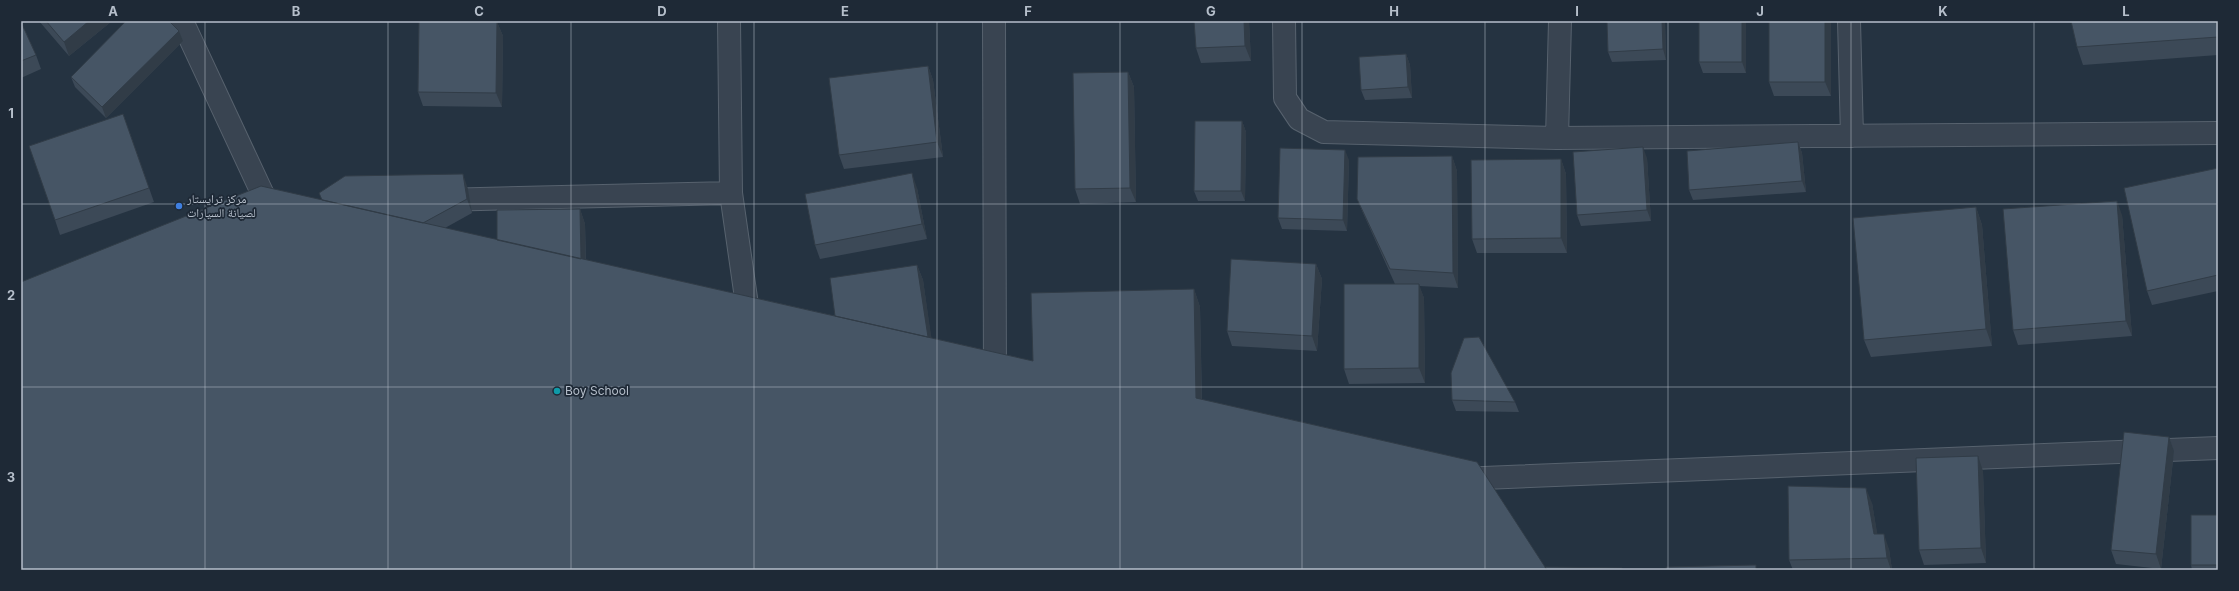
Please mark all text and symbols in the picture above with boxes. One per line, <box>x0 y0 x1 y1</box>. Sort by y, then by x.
text: A <box>108 3 118 19</box>
text: B <box>292 3 301 19</box>
text: C <box>474 3 484 19</box>
text: D <box>657 3 667 19</box>
text: E <box>841 3 849 19</box>
text: F <box>1024 3 1032 19</box>
text: G <box>1206 3 1216 19</box>
text: H <box>1389 3 1399 19</box>
text: I <box>1575 3 1579 19</box>
text: J <box>1756 3 1764 19</box>
text: K <box>1938 3 1948 19</box>
text: L <box>2122 3 2130 19</box>
text: 1 <box>8 105 14 121</box>
place label: مركز ترايستار لصيانة السيارات <box>186 191 256 220</box>
marker: مركز ترايستار لصيانة السيارات <box>174 201 184 211</box>
text: 2 <box>7 287 15 303</box>
place label: Boy School <box>565 383 629 398</box>
marker: Boy School <box>552 386 562 396</box>
text: 3 <box>7 469 15 485</box>

